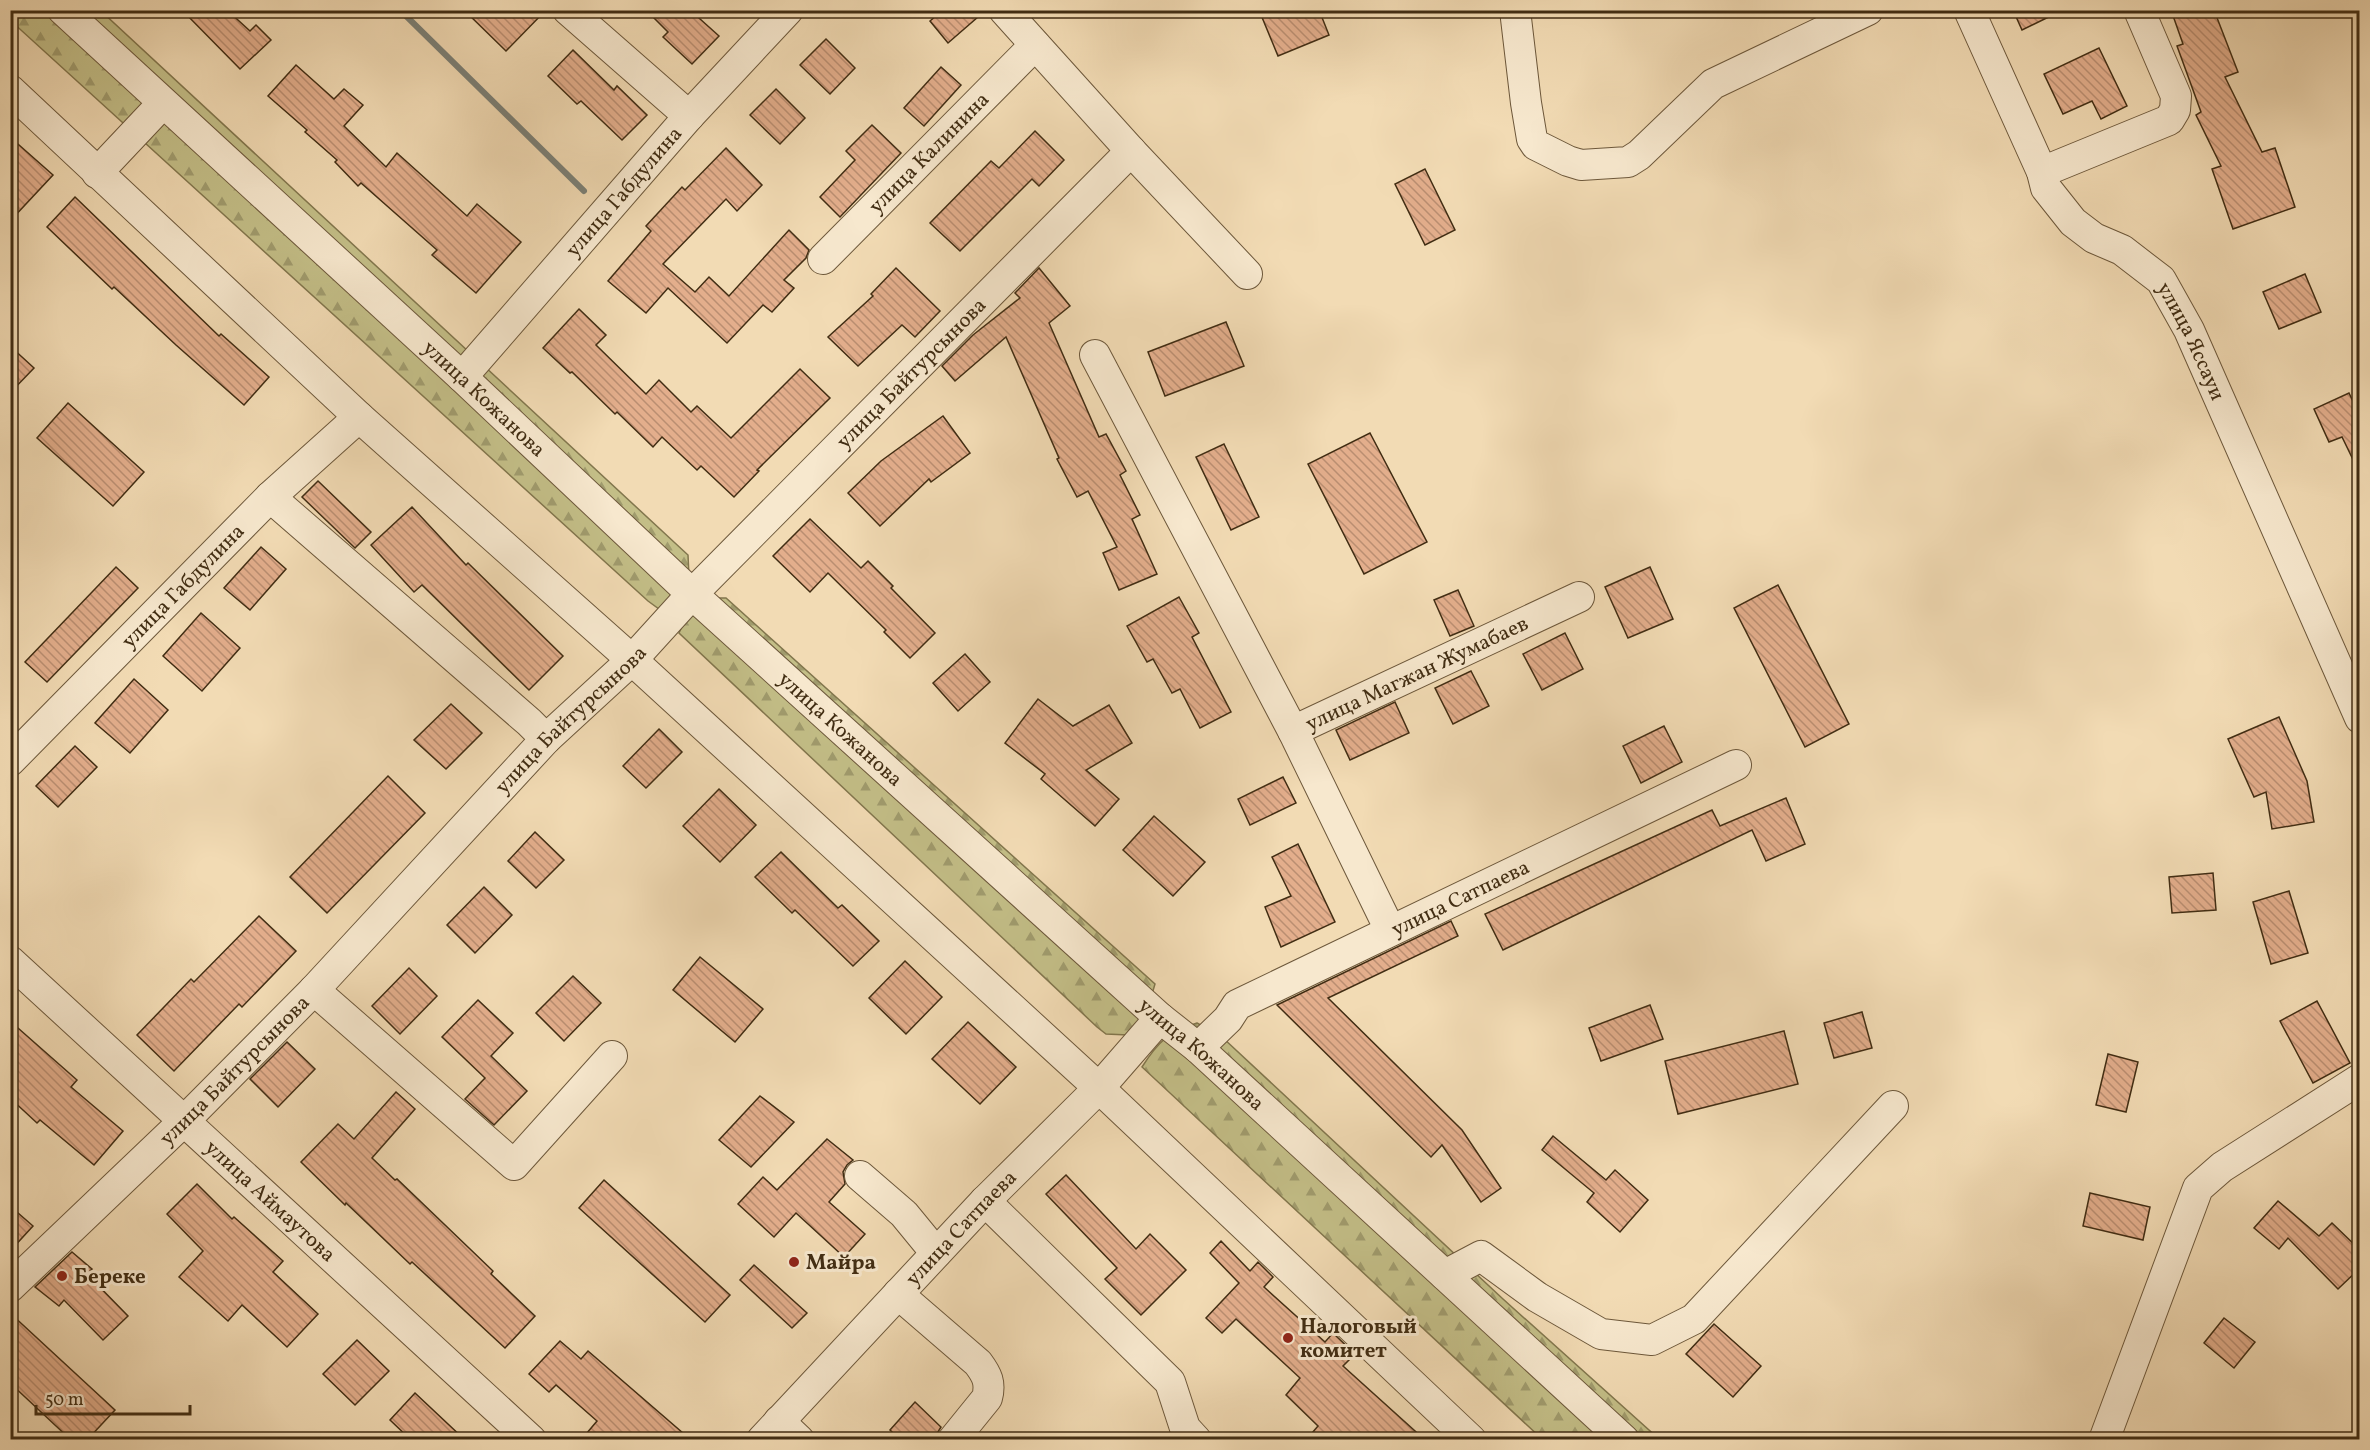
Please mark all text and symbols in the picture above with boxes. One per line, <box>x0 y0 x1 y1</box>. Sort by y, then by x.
street label: улица Калинина <box>863 86 996 221</box>
street label: улица Габдулина <box>560 121 690 264</box>
street label: улица Яссауи <box>2149 277 2231 406</box>
street label: улица Байтурсынова <box>831 292 994 456</box>
street label: улица Кожанова <box>415 334 551 464</box>
street label: улица Габдулина <box>116 518 252 656</box>
street label: улица Магжан Жумабаев <box>1301 610 1534 739</box>
street label: улица Байтурсынова <box>489 640 654 801</box>
street label: улица Кожанова <box>771 666 908 794</box>
street label: улица Сатпаева <box>1387 853 1535 945</box>
street label: улица Байтурсынова <box>154 989 317 1153</box>
street label: улица Кожанова <box>1131 992 1270 1118</box>
street label: улица Аймаутова <box>198 1134 341 1269</box>
street label: улица Сатпаева <box>900 1164 1024 1293</box>
place label: Майра <box>806 1249 876 1278</box>
marker: Майра <box>787 1255 801 1269</box>
place label: Береке <box>74 1263 146 1292</box>
marker: Береке <box>55 1269 69 1283</box>
place label: Налоговый комитет <box>1300 1313 1417 1366</box>
marker: Налоговый комитет <box>1281 1331 1295 1345</box>
scale bar <box>36 1378 190 1416</box>
text: 50 m <box>45 1388 84 1413</box>

